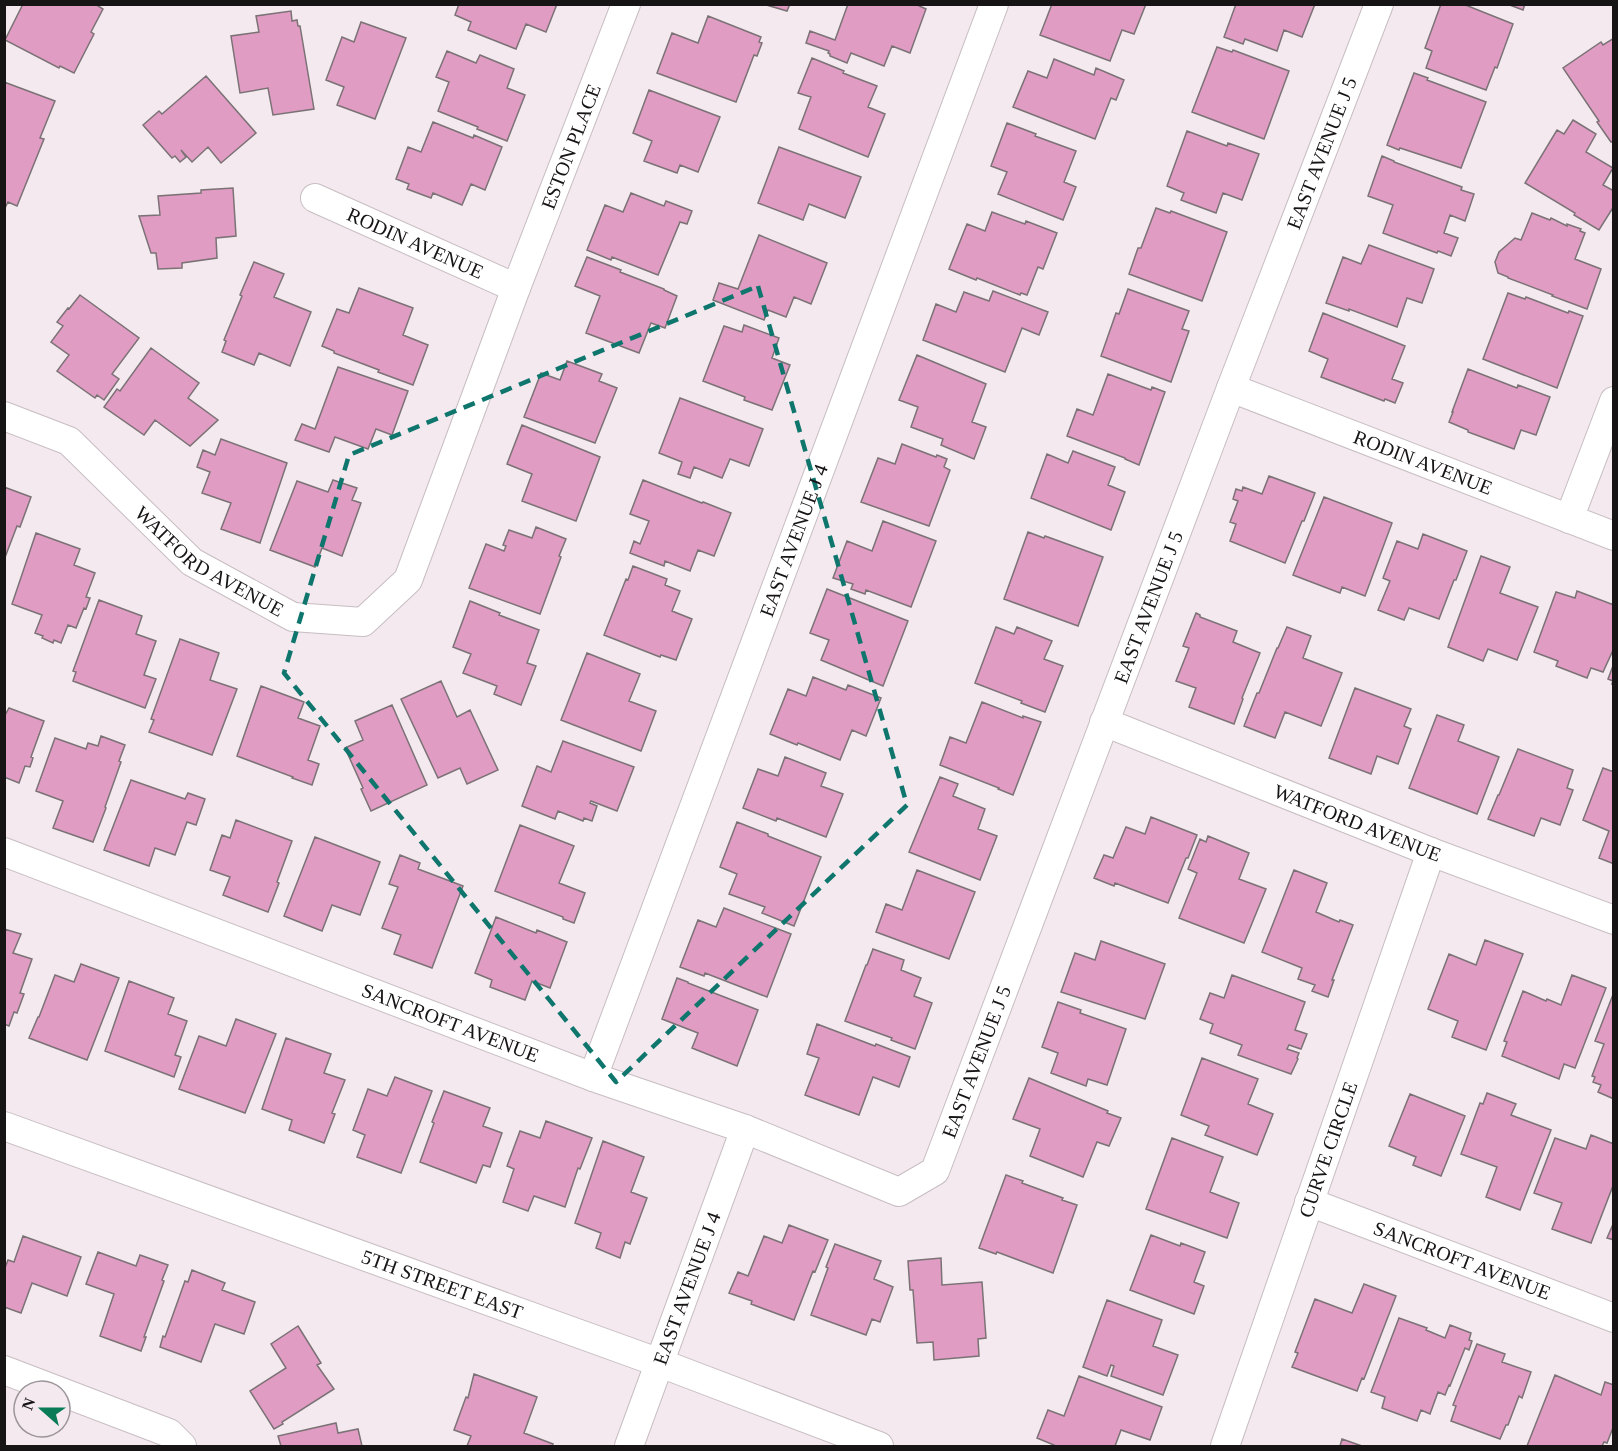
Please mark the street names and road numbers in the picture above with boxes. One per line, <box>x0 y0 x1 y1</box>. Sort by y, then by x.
street label: EAST AVENUE J 5 <box>1282 74 1361 232</box>
street label: ESTON PLACE <box>537 81 605 212</box>
street label: RODIN AVENUE <box>344 203 487 283</box>
street label: RODIN AVENUE <box>1351 426 1496 499</box>
street label: EAST AVENUE J 4 <box>755 461 832 620</box>
street label: WATFORD AVENUE <box>131 501 288 621</box>
street label: EAST AVENUE J 5 <box>1109 528 1187 686</box>
street label: WATFORD AVENUE <box>1271 780 1444 866</box>
street label: SANCROFT AVENUE <box>359 979 542 1066</box>
street label: EAST AVENUE J 5 <box>938 983 1015 1141</box>
street label: CURVE CIRCLE <box>1294 1078 1362 1220</box>
street label: EAST AVENUE J 4 <box>649 1209 725 1368</box>
street label: SANCROFT AVENUE <box>1371 1217 1554 1304</box>
street label: 5TH STREET EAST <box>359 1245 526 1324</box>

